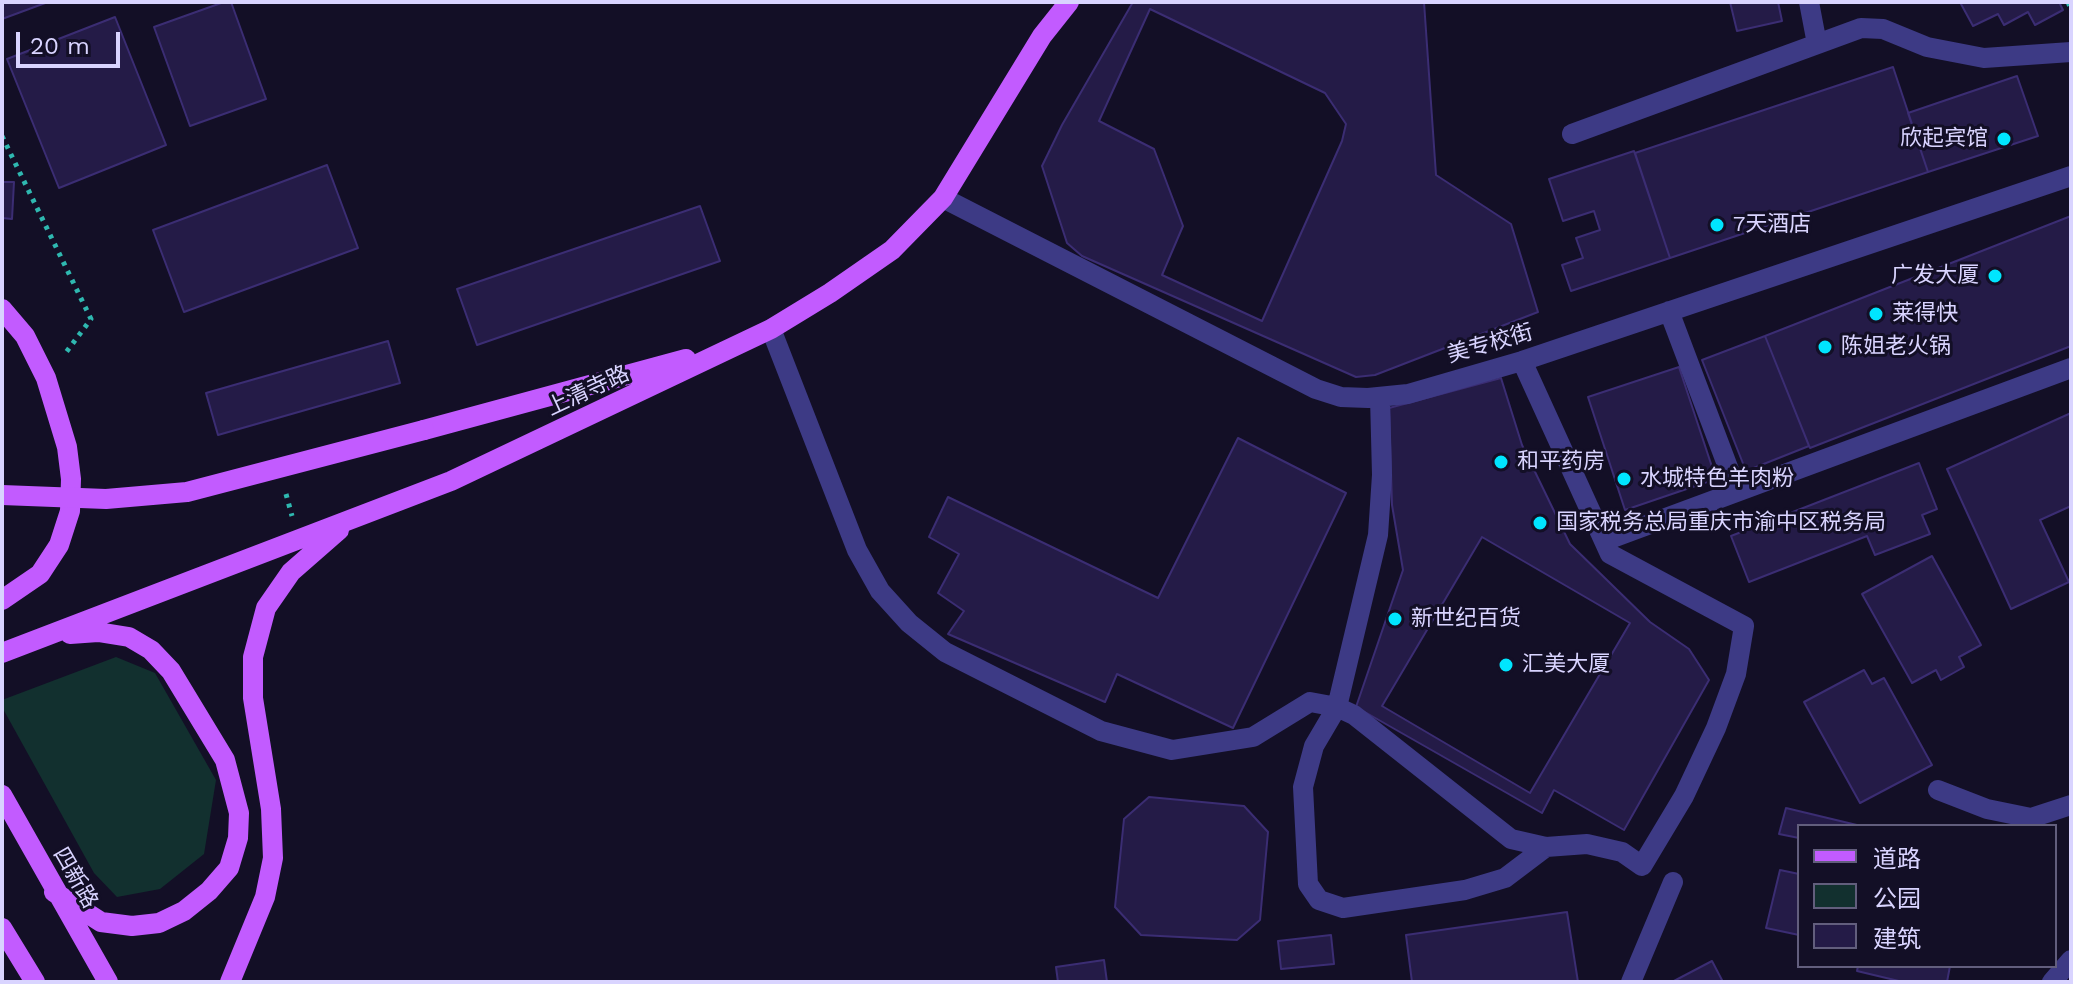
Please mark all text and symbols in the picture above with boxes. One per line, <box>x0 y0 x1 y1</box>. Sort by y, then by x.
scale bar <box>20 16 124 66</box>
text: 20 m <box>30 32 90 60</box>
place label: 欣起宾馆 <box>1900 126 1988 152</box>
marker: 欣起宾馆 <box>1995 130 2013 148</box>
place label: 7天酒店 <box>1733 212 1811 238</box>
marker: 7天酒店 <box>1708 216 1726 234</box>
place label: 广发大厦 <box>1891 263 1979 289</box>
marker: 广发大厦 <box>1986 267 2004 285</box>
place label: 莱得快 <box>1892 301 1958 327</box>
marker: 莱得快 <box>1867 305 1885 323</box>
street label: 美专校街 <box>1444 319 1536 369</box>
place label: 陈姐老火锅 <box>1841 334 1951 360</box>
marker: 陈姐老火锅 <box>1816 338 1834 356</box>
street label: 上清寺路 <box>543 360 633 422</box>
place label: 和平药房 <box>1517 449 1605 475</box>
marker: 和平药房 <box>1492 453 1510 471</box>
place label: 水城特色羊肉粉 <box>1640 466 1794 492</box>
marker: 水城特色羊肉粉 <box>1615 470 1633 488</box>
place label: 国家税务总局重庆市渝中区税务局 <box>1556 510 1886 536</box>
marker: 国家税务总局重庆市渝中区税务局 <box>1531 514 1549 532</box>
place label: 新世纪百货 <box>1411 606 1521 632</box>
marker: 新世纪百货 <box>1386 610 1404 628</box>
place label: 汇美大厦 <box>1522 652 1610 678</box>
marker: 汇美大厦 <box>1497 656 1515 674</box>
legend <box>1797 824 2057 968</box>
street label: 四新路 <box>47 843 103 913</box>
text: 道路 <box>1873 845 1921 873</box>
text: 公园 <box>1873 885 1921 913</box>
text: 建筑 <box>1873 925 1921 953</box>

